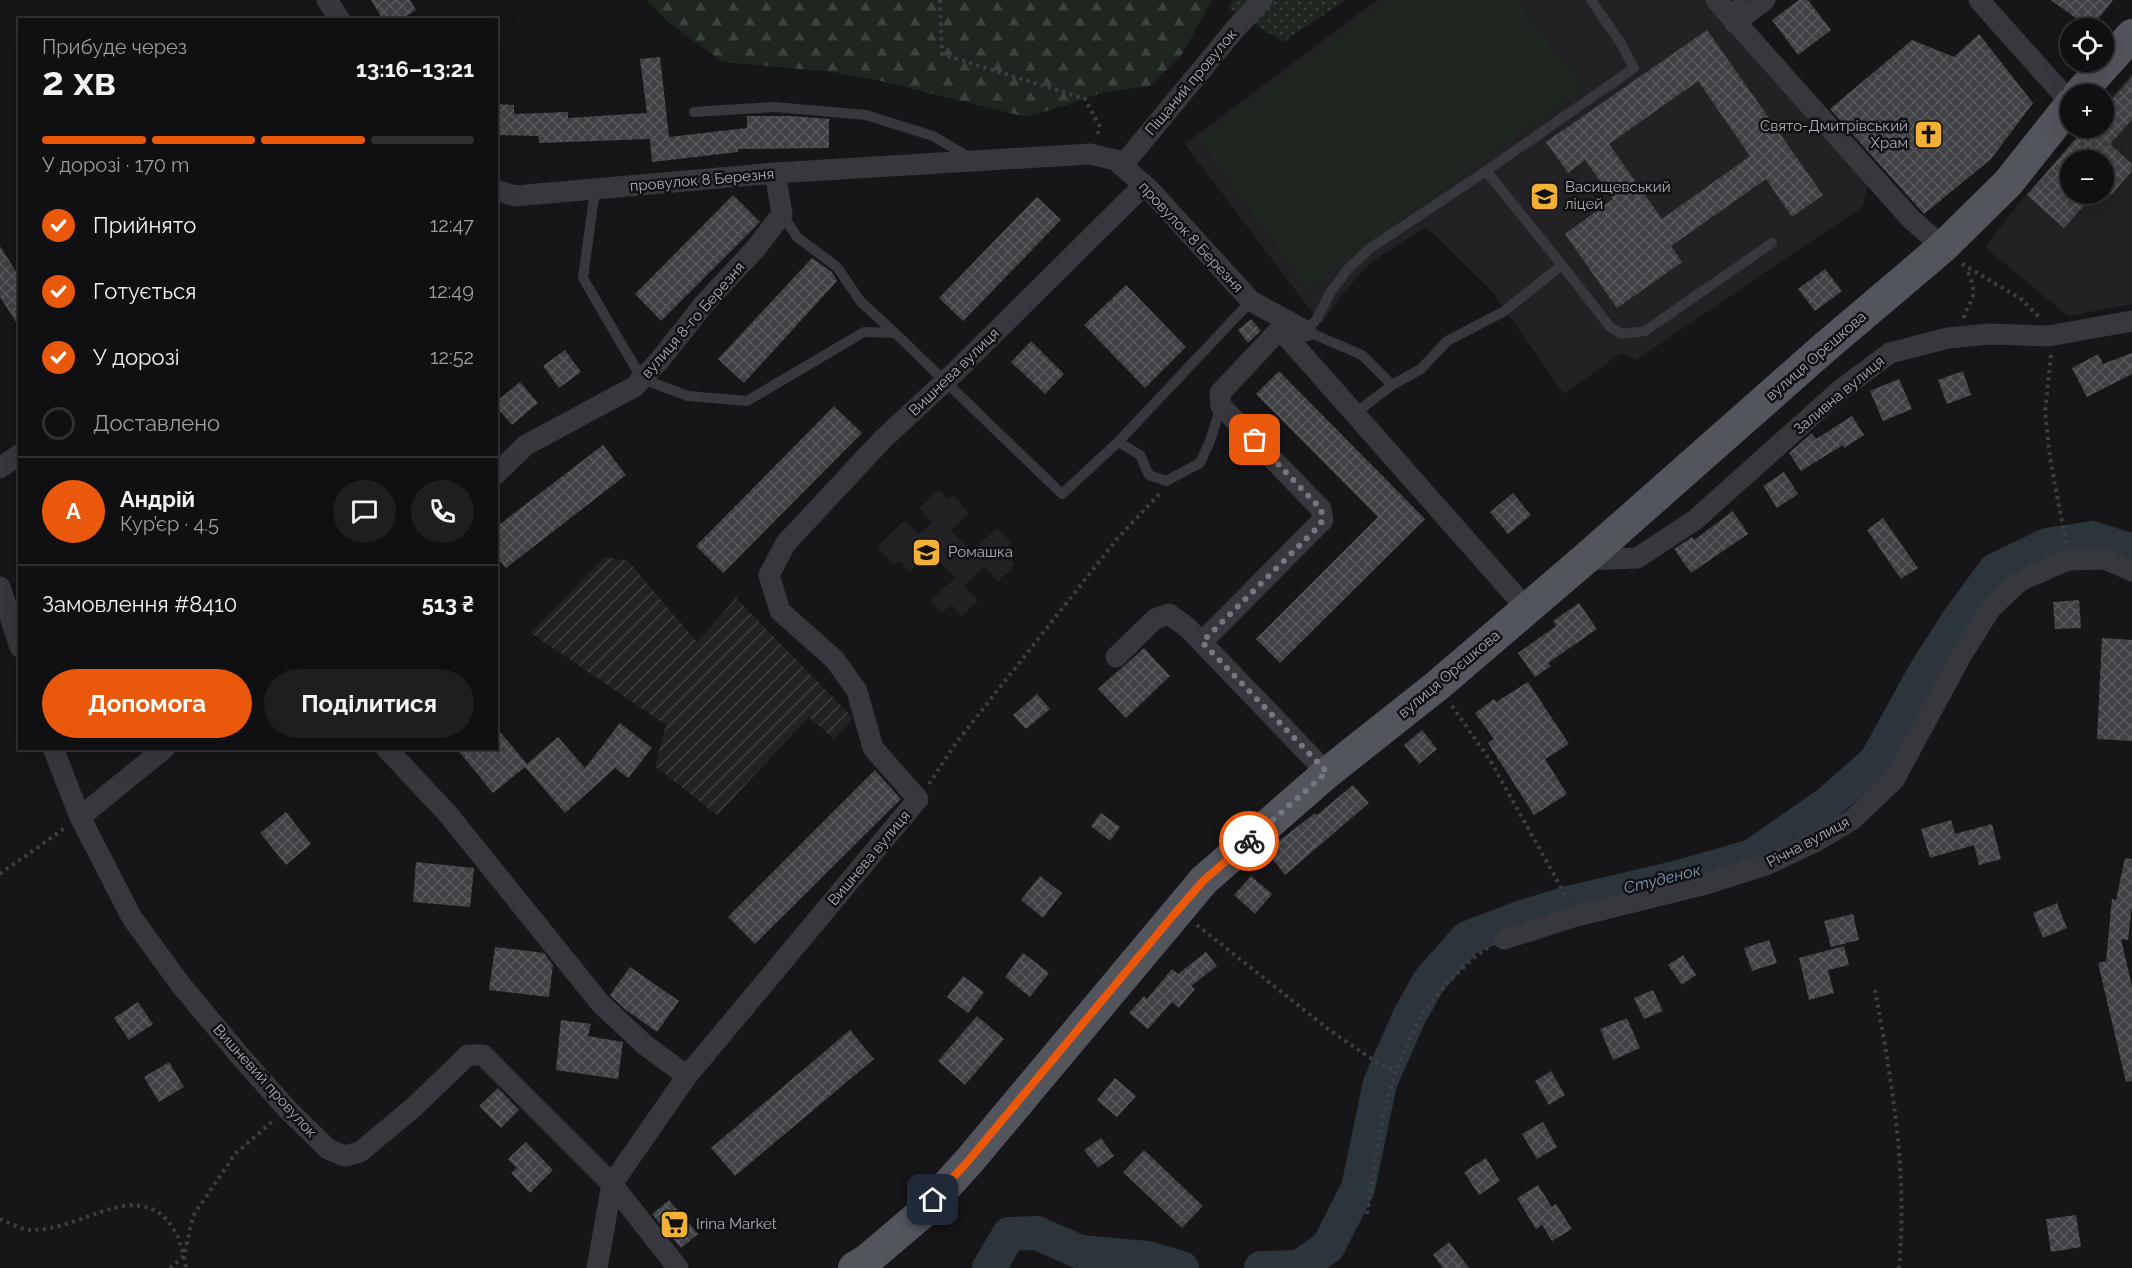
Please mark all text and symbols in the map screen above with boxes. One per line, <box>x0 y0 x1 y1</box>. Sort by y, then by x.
map controls <box>2060 18 2114 204</box>
button: locate <box>2060 18 2114 72</box>
street label: Піщаний провулок <box>1141 25 1241 139</box>
text: Прибуде через <box>42 35 187 59</box>
text: 13:16–13:21 <box>356 56 474 82</box>
text: 2 хв <box>42 58 116 104</box>
button: + <box>2060 84 2114 138</box>
place label: Свято-Дмитрівський Храм <box>1760 117 1908 152</box>
church icon: Свято-Дмитрівський Храм <box>1913 119 1945 151</box>
button: − <box>2060 150 2114 204</box>
text: У дорозі · 170 m <box>42 153 190 177</box>
street label: провулок 8 Березня <box>629 165 775 195</box>
street label: провулок 8 Березня <box>1135 178 1247 296</box>
place label: Васищевський ліцей <box>1565 178 1671 213</box>
school or university icon: Васищевський ліцей <box>1528 180 1560 212</box>
icon: check <box>42 209 75 242</box>
text: Прийнято <box>93 212 196 238</box>
text: 12:47 <box>430 213 474 237</box>
street label: вулиця 8-го Березня <box>638 258 748 382</box>
icon: check <box>42 275 75 308</box>
text: Готується <box>93 278 196 304</box>
text: 12:49 <box>429 279 474 303</box>
street label: вулиця Орєшкова <box>1762 307 1870 405</box>
street label: Вишнева вулиця <box>905 324 1003 420</box>
icon: check <box>42 341 75 374</box>
text: У дорозі <box>93 344 180 370</box>
text: 12:52 <box>430 345 474 369</box>
street label: Заливна вулиця <box>1790 352 1888 438</box>
text: Доставлено <box>93 410 220 436</box>
pin <box>1229 414 1280 465</box>
icon: bag <box>1238 423 1271 456</box>
button: chat <box>333 480 396 543</box>
button: phone <box>411 480 474 543</box>
text: Андрій <box>120 486 195 512</box>
text: А <box>66 498 81 524</box>
text: Кур’єр · 4.5 <box>120 512 219 536</box>
school or university icon: Ромашка <box>911 536 943 568</box>
place label: Ромашка <box>948 543 1013 561</box>
text: Замовлення #8410 <box>42 591 237 617</box>
text: 513 ₴ <box>422 591 474 617</box>
street label: вулиця Орєшкова <box>1394 626 1504 722</box>
button: Допомога <box>42 669 252 738</box>
button: Поділитися <box>264 669 474 738</box>
street label: Вишнева вулиця <box>824 807 914 909</box>
courier <box>1219 811 1279 871</box>
street label: Річна вулиця <box>1764 813 1852 871</box>
icon: bike <box>1233 825 1266 858</box>
water label: Студенок <box>1622 860 1702 898</box>
street label: Вишневий провулок <box>209 1021 321 1141</box>
pin <box>907 1174 958 1225</box>
icon: home <box>916 1183 949 1216</box>
supermarket icon: Irina Market <box>659 1208 691 1240</box>
place label: Irina Market <box>696 1215 777 1233</box>

